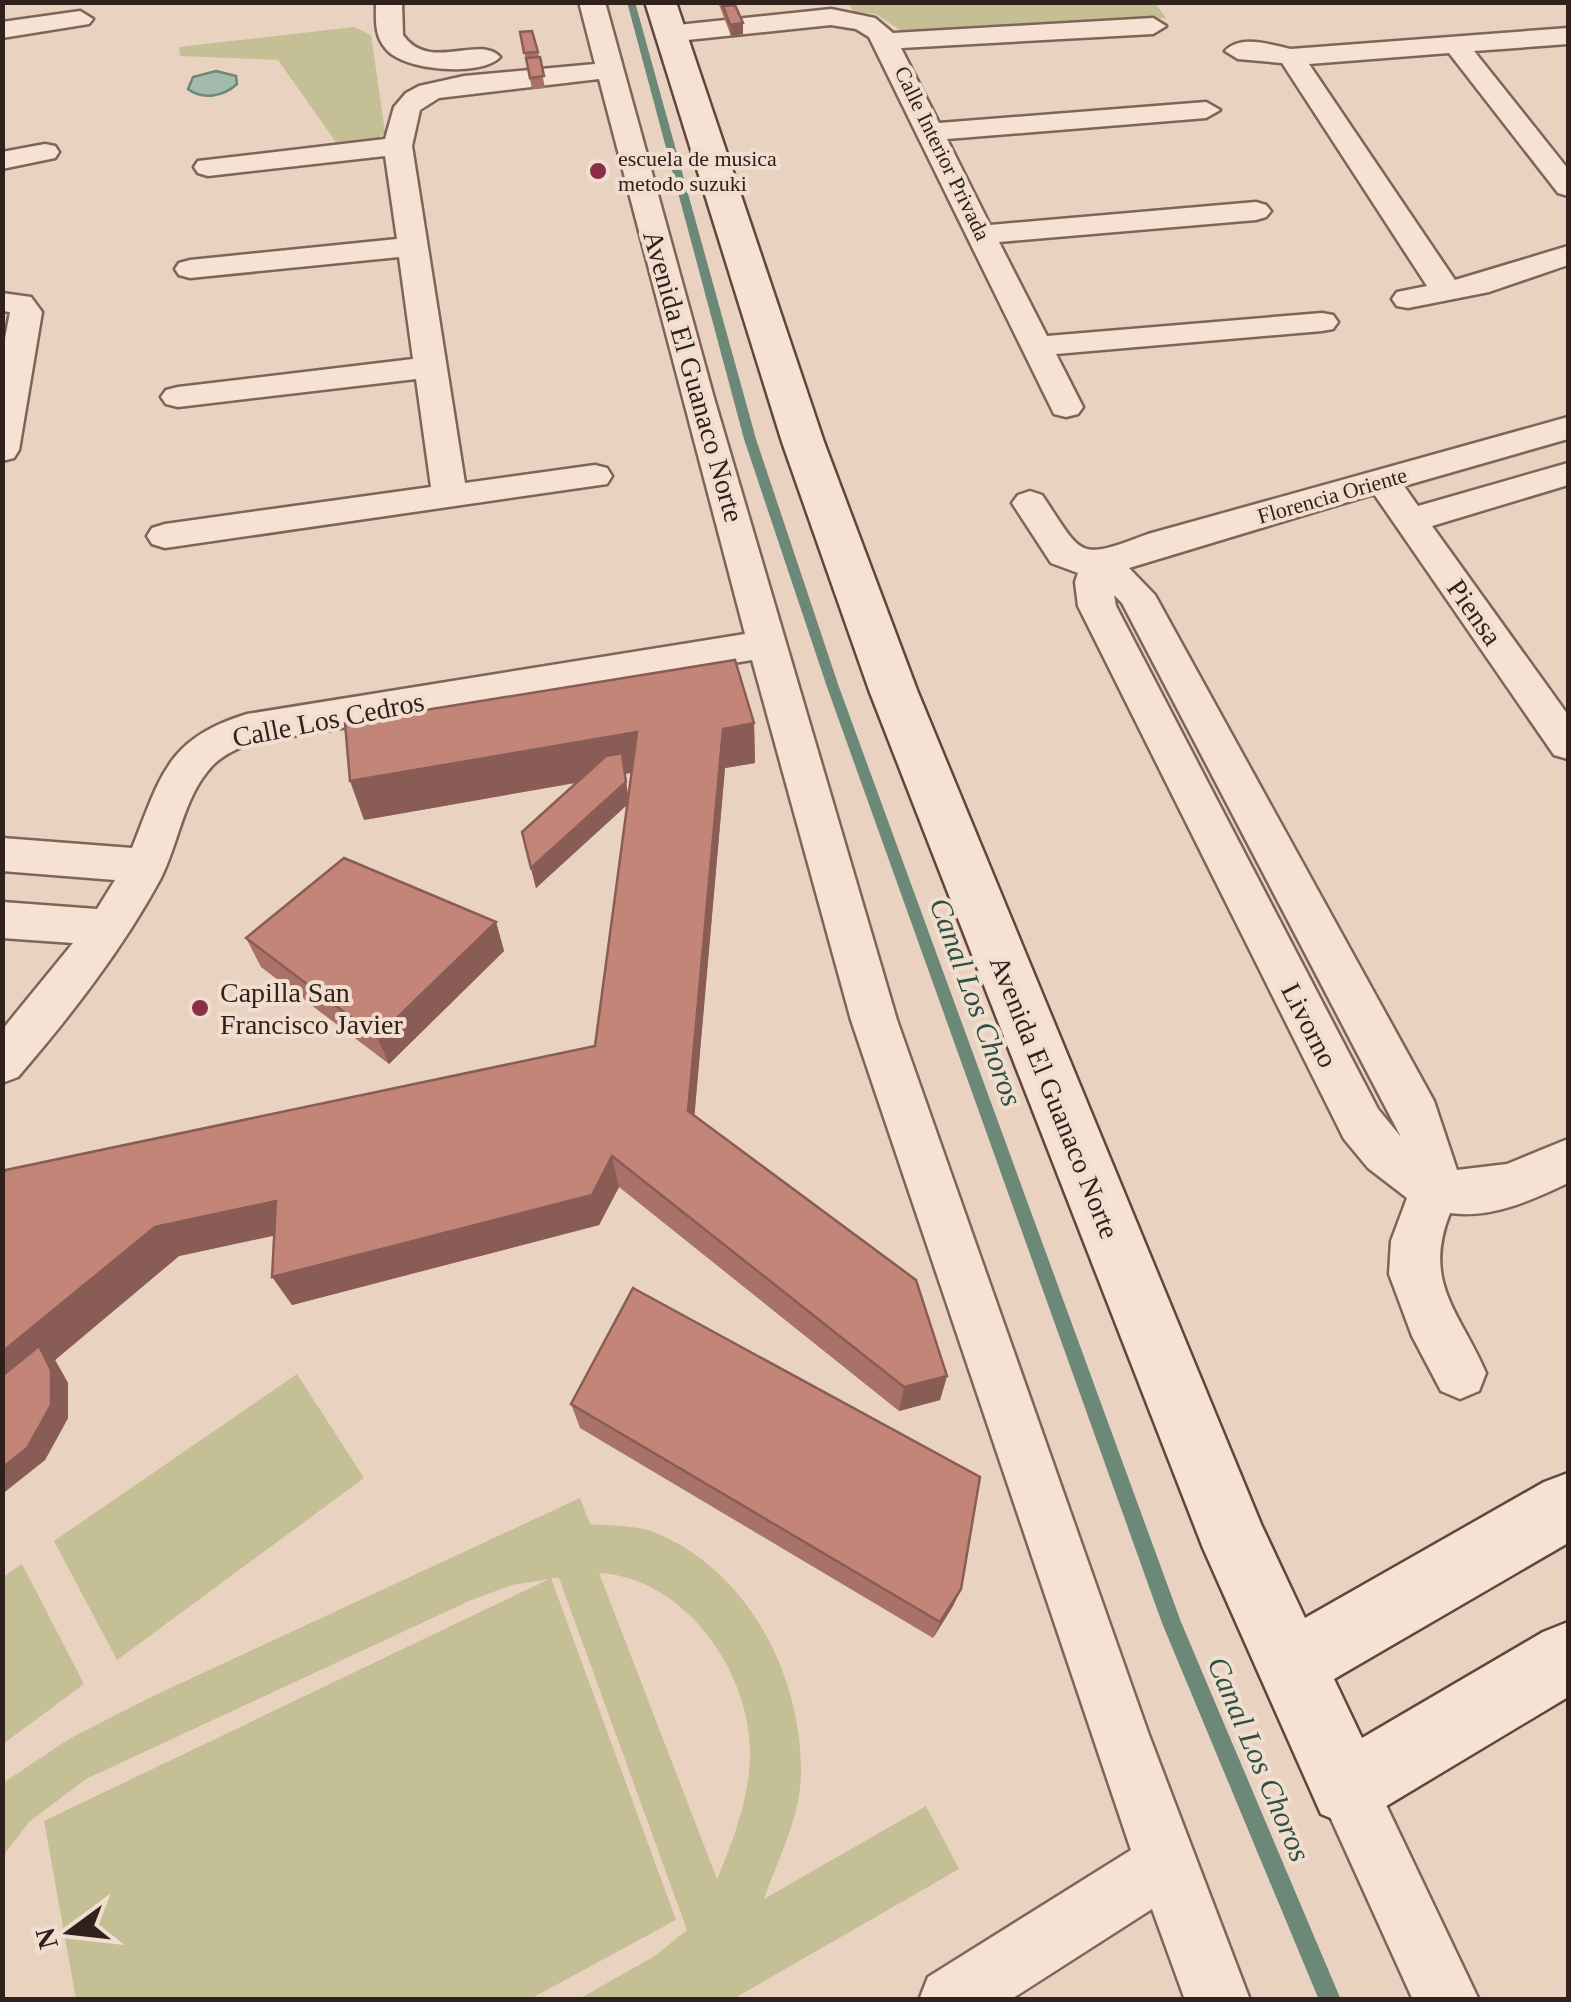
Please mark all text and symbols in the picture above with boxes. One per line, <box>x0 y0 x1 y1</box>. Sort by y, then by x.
street label: Calle Interior Privada <box>890 62 996 245</box>
place label: escuela de musica metodo suzuki <box>618 146 777 196</box>
marker: escuela de musica metodo suzuki <box>587 160 609 182</box>
street label: Avenida El Guanaco Norte <box>637 227 750 526</box>
street label: Florencia Oriente <box>1254 462 1410 529</box>
street label: Piensa <box>1441 573 1509 652</box>
street label: Calle Los Cedros <box>230 686 426 753</box>
water label: Canal Los Choros <box>924 893 1029 1110</box>
street label: Avenida El Guanaco Norte <box>984 951 1125 1243</box>
place label: Capilla San Francisco Javier <box>220 977 403 1040</box>
street label: Livorno <box>1275 978 1344 1072</box>
marker: Capilla San Francisco Javier <box>189 997 211 1019</box>
water label: Canal Los Choros <box>1201 1652 1317 1866</box>
north arrow <box>20 1882 120 1982</box>
text: N <box>29 1925 64 1952</box>

